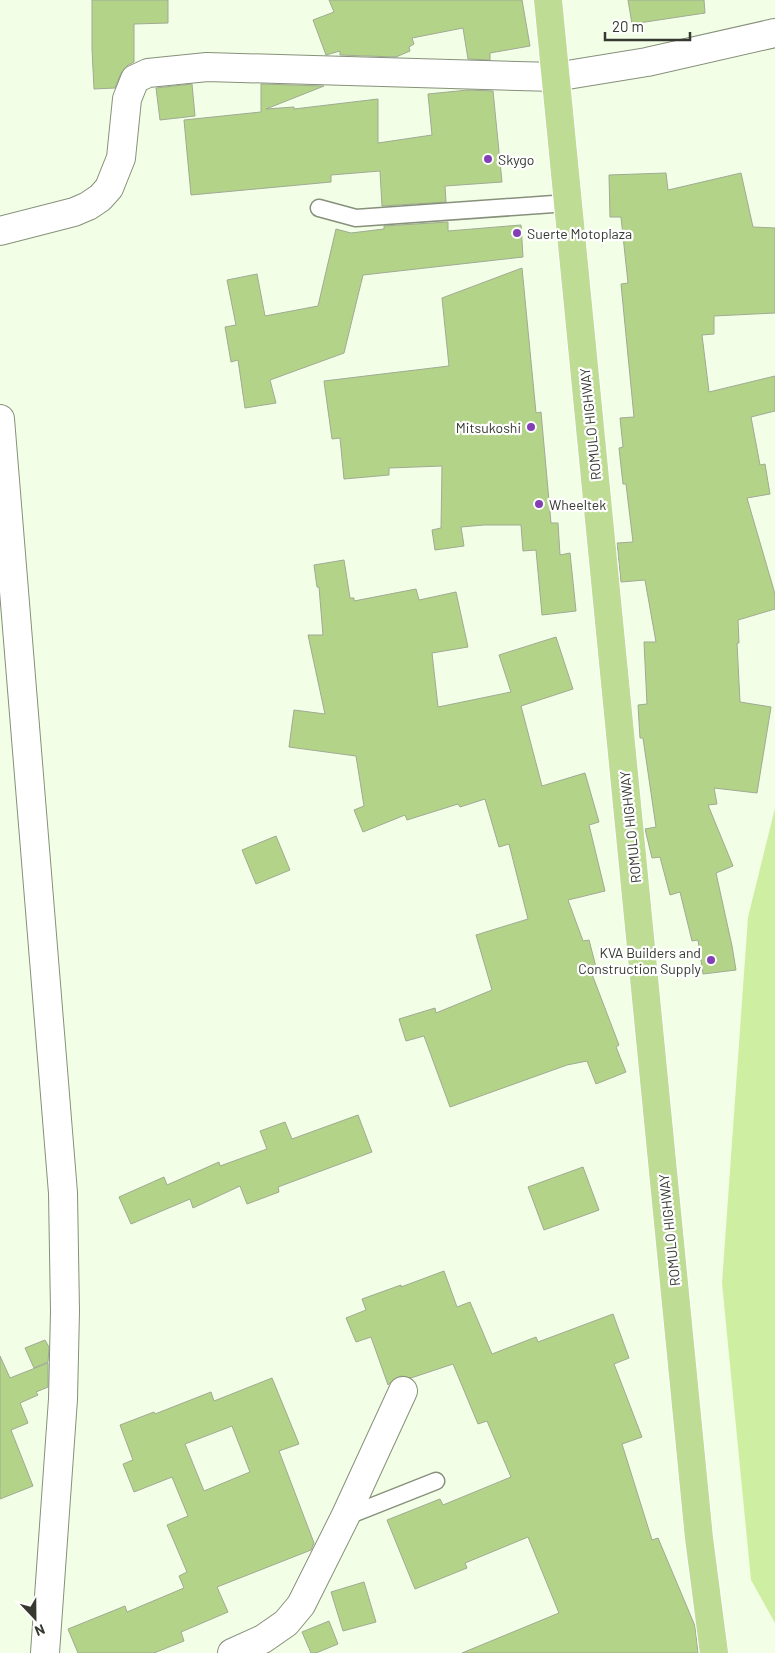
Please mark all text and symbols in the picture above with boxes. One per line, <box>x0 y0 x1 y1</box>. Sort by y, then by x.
scale bar <box>605 10 690 42</box>
text: 20 m <box>612 17 644 35</box>
place label: Skygo <box>498 151 534 168</box>
marker: Skygo <box>482 153 494 165</box>
place label: Suerte Motoplaza <box>527 225 632 242</box>
marker: Suerte Motoplaza <box>511 227 523 239</box>
street label: ROMULO HIGHWAY <box>576 367 604 481</box>
place label: Mitsukoshi <box>456 419 521 436</box>
marker: Mitsukoshi <box>525 421 537 433</box>
place label: Wheeltek <box>549 496 606 513</box>
marker: Wheeltek <box>533 498 545 510</box>
street label: ROMULO HIGHWAY <box>616 770 644 884</box>
place label: KVA Builders and Construction Supply <box>578 944 702 977</box>
marker: KVA Builders and Construction Supply <box>705 954 717 966</box>
street label: ROMULO HIGHWAY <box>655 1173 683 1287</box>
north arrow <box>10 1593 60 1643</box>
text: N <box>33 1621 48 1640</box>

